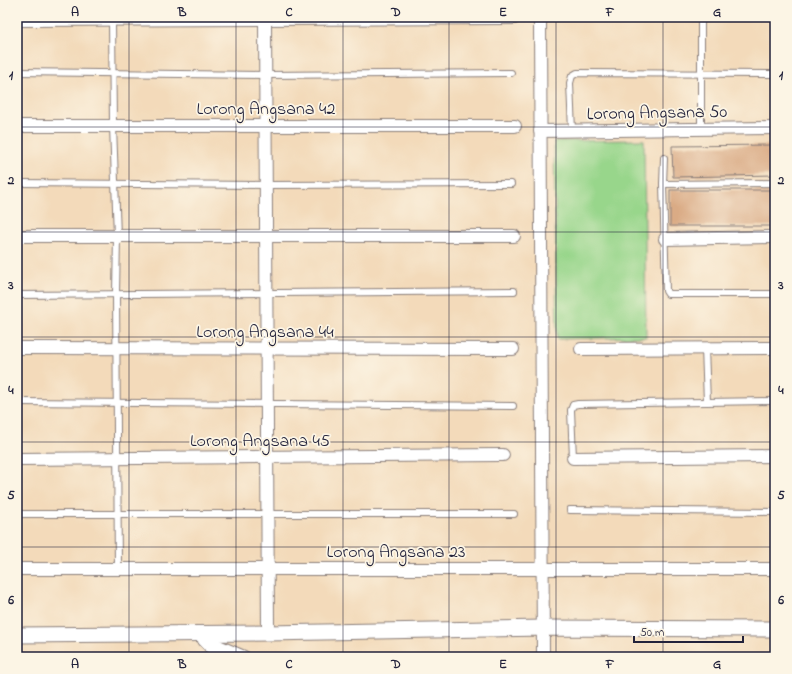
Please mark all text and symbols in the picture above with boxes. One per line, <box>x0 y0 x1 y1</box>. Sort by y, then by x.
text: A <box>71 3 79 22</box>
text: B <box>177 3 187 22</box>
text: C <box>285 3 293 22</box>
text: D <box>390 3 401 22</box>
text: E <box>499 3 507 22</box>
text: F <box>605 3 615 22</box>
text: G <box>713 3 721 22</box>
text: 1 <box>9 66 14 85</box>
text: 1 <box>779 66 784 85</box>
street label: Lorong Angsana 42 <box>197 97 335 124</box>
street label: Lorong Angsana 50 <box>587 100 728 129</box>
text: 2 <box>7 171 15 190</box>
text: 2 <box>777 171 785 190</box>
text: 3 <box>7 276 14 295</box>
text: 3 <box>777 276 784 295</box>
street label: Lorong Angsana 44 <box>196 320 334 347</box>
text: 4 <box>7 381 14 400</box>
text: 4 <box>777 381 784 400</box>
street label: Lorong Angsana 45 <box>190 429 330 456</box>
text: 5 <box>7 486 15 505</box>
text: 5 <box>777 486 785 505</box>
street label: Lorong Angsana 23 <box>327 540 465 567</box>
text: 6 <box>7 591 14 610</box>
text: 6 <box>777 591 784 610</box>
scale bar <box>634 618 743 644</box>
text: 50 m <box>640 624 664 642</box>
text: A <box>71 655 79 674</box>
text: B <box>177 655 187 674</box>
text: C <box>285 655 293 674</box>
text: D <box>390 655 401 674</box>
text: E <box>499 655 507 674</box>
text: F <box>605 655 615 674</box>
text: G <box>713 655 721 674</box>

